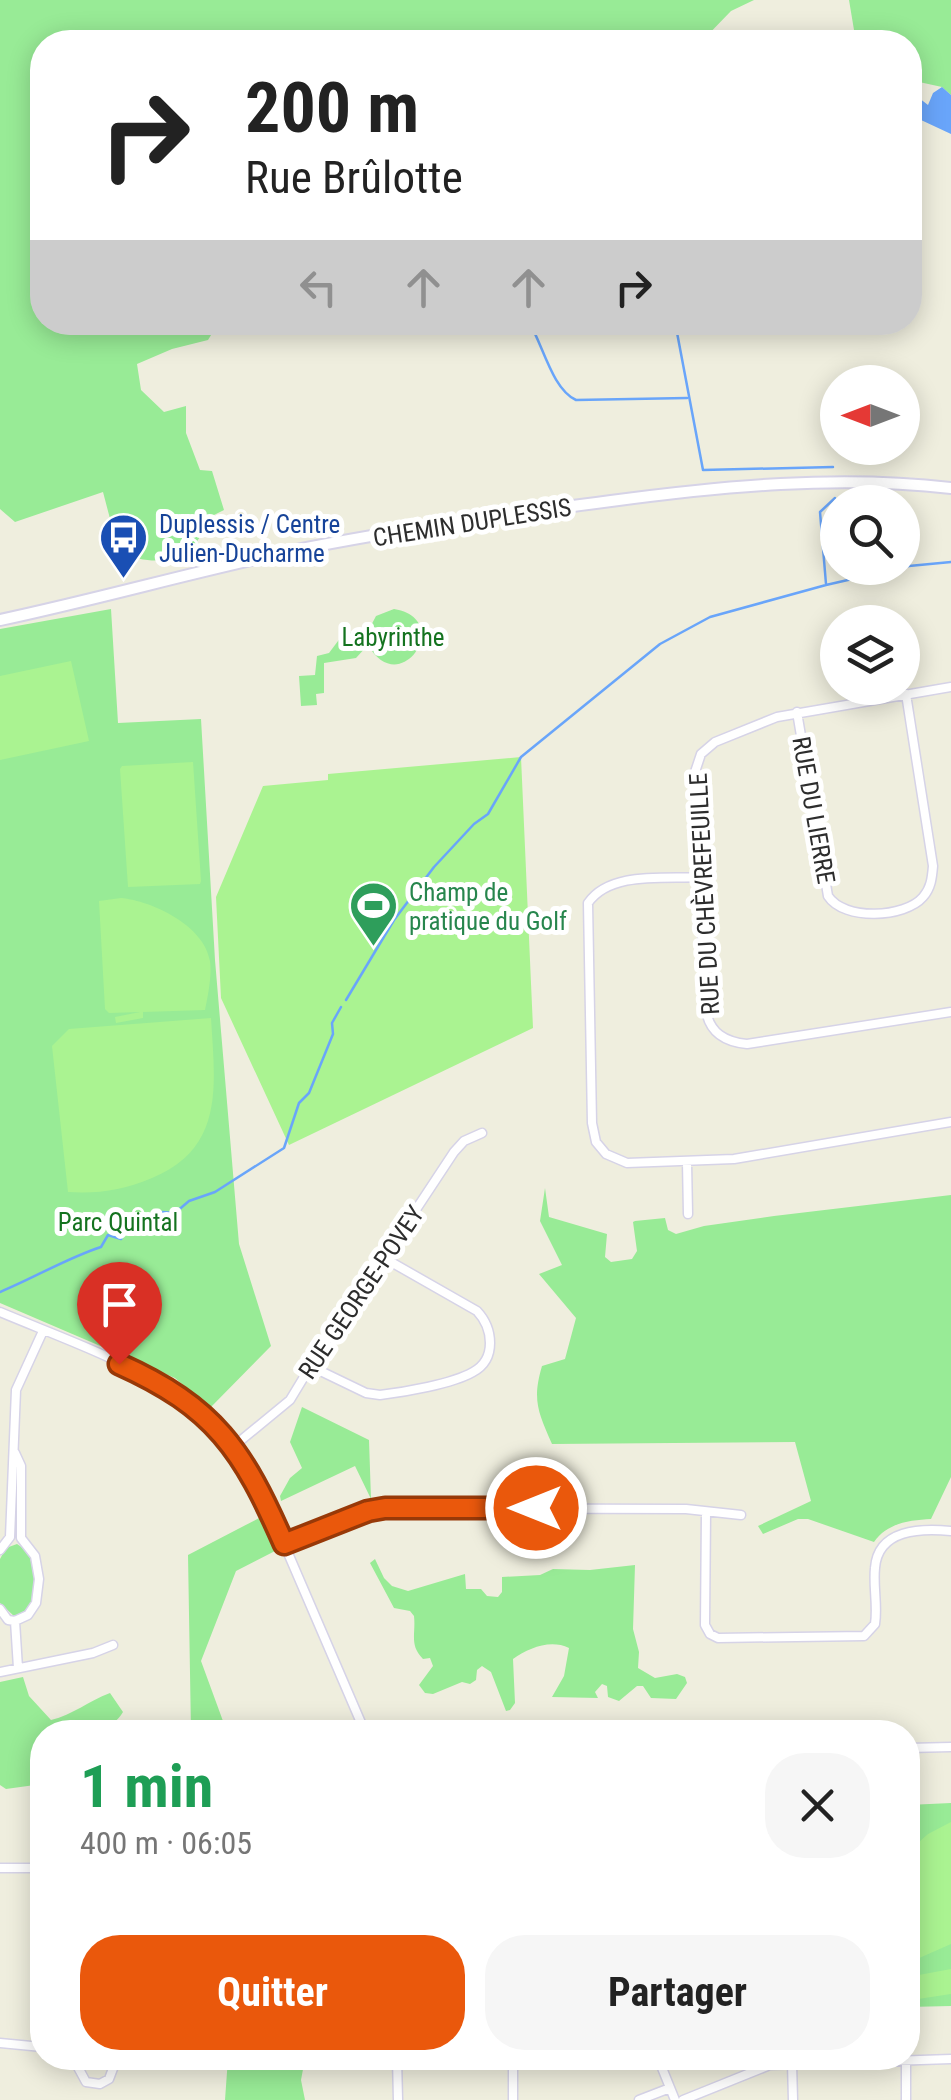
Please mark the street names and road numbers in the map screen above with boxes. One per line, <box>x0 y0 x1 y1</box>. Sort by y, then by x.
street label: CHEMIN DUPLESSIS <box>371 493 573 552</box>
street label: RUE DU LIERRE <box>786 734 841 886</box>
street label: RUE DU CHÈVREFEUILLE <box>683 772 725 1016</box>
street label: RUE GEORGE-POVEY <box>293 1200 430 1384</box>

